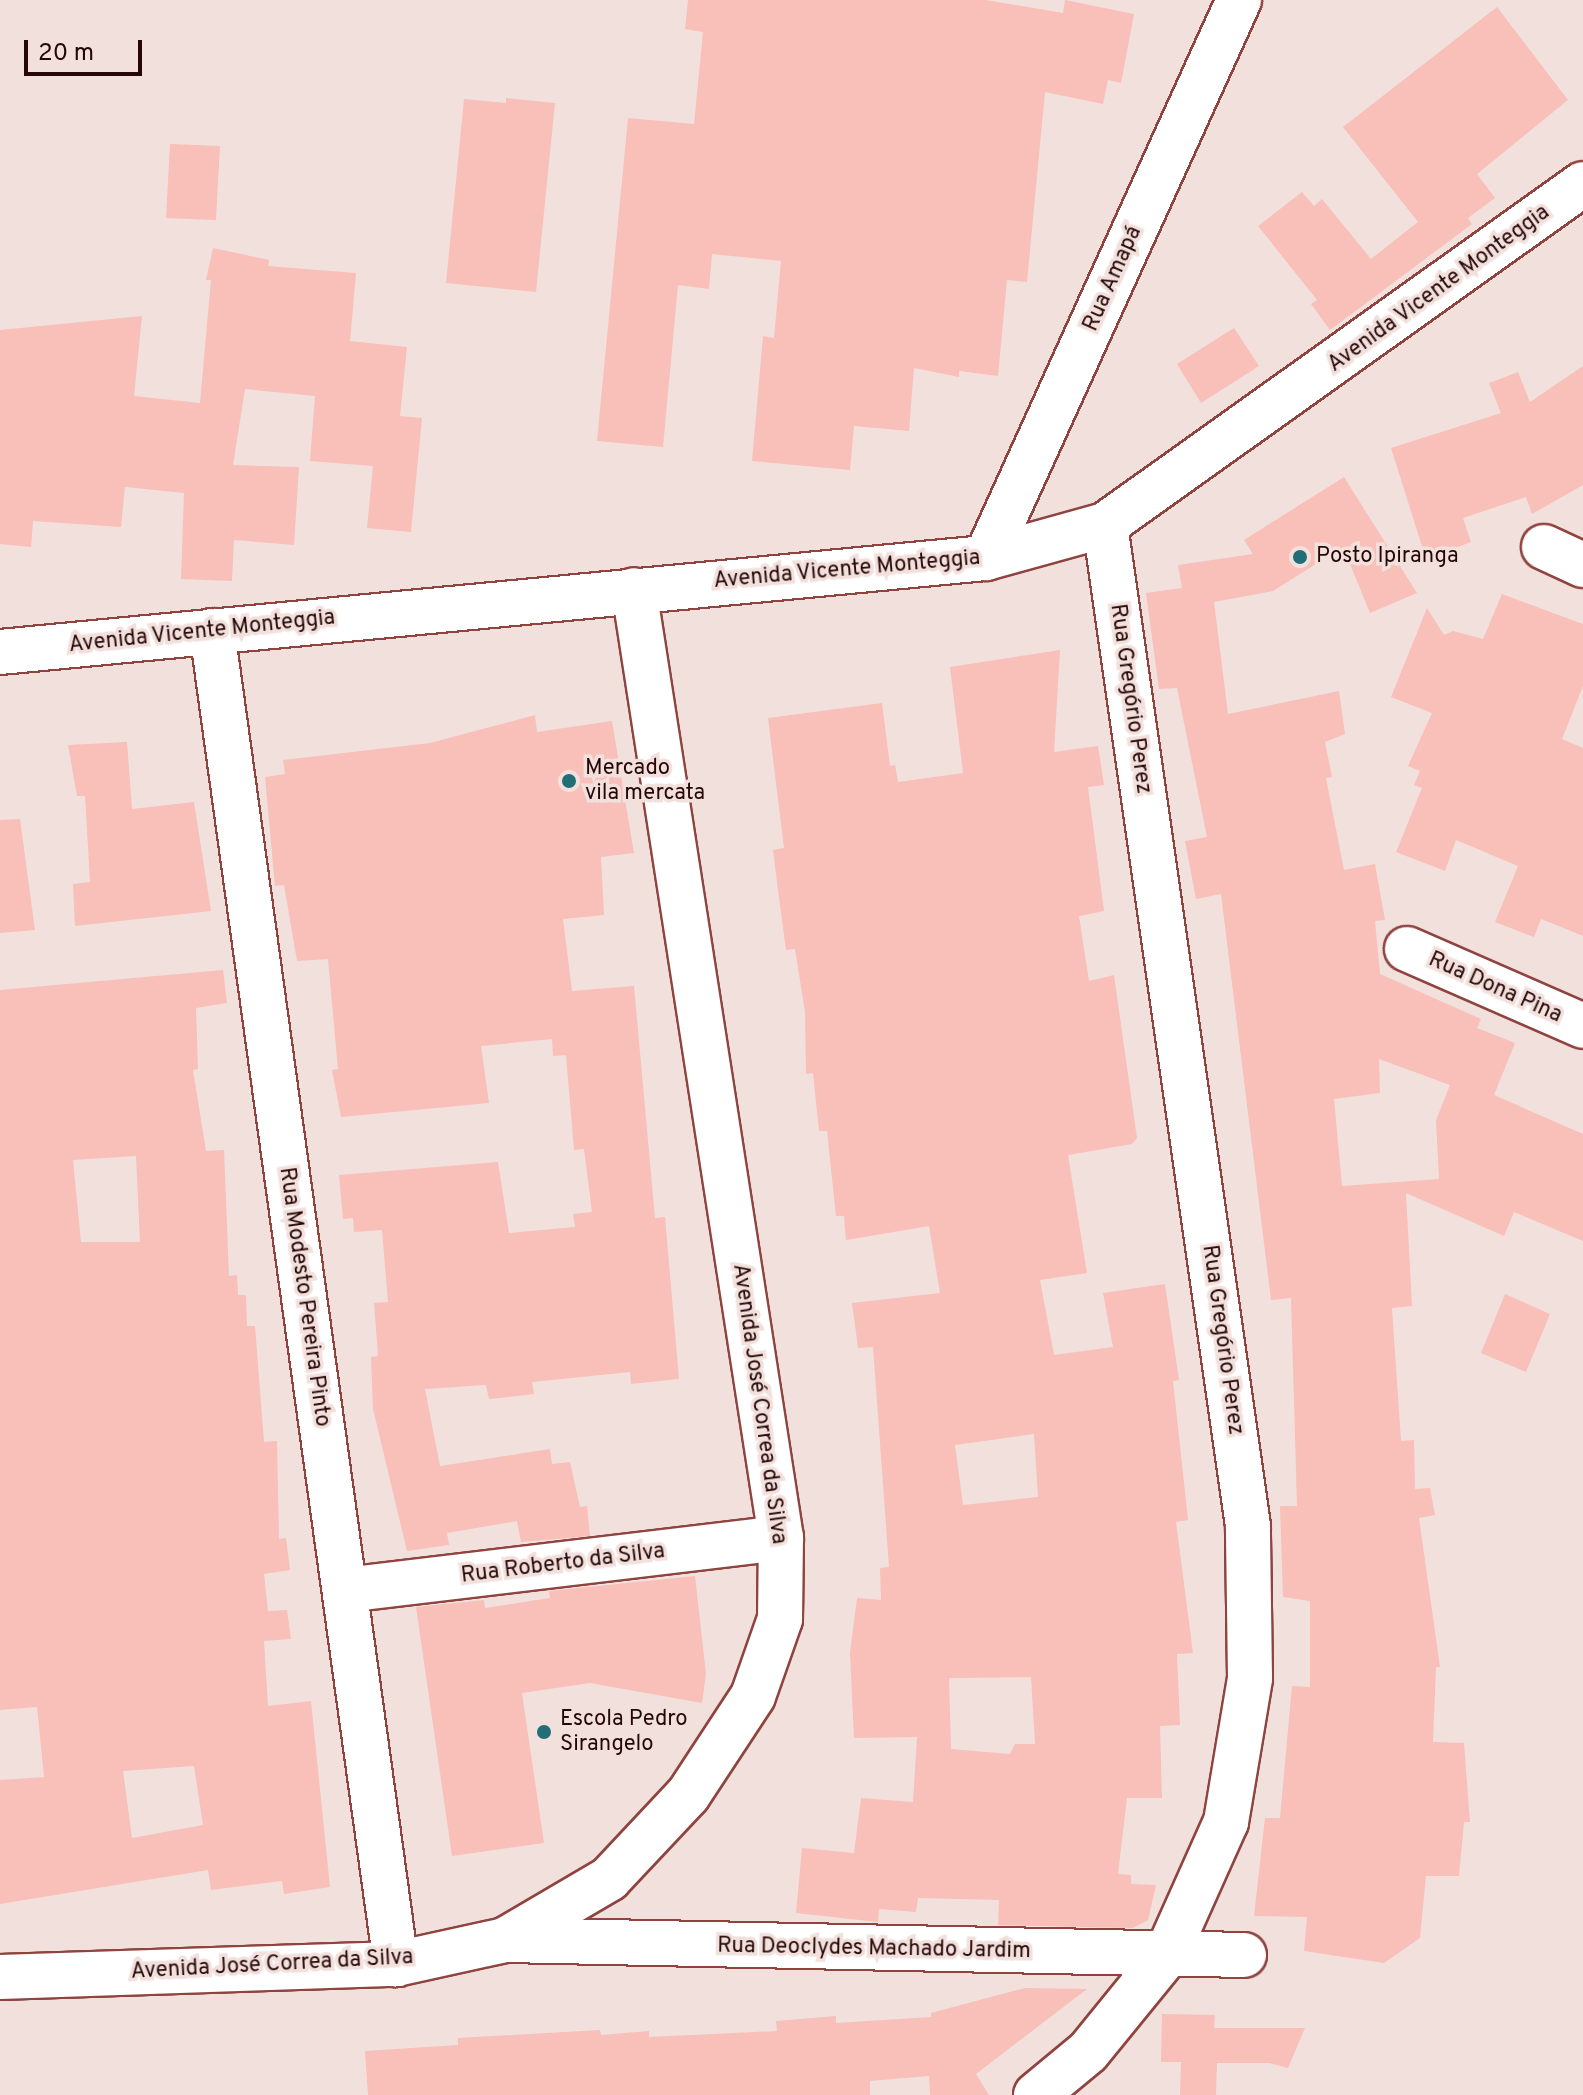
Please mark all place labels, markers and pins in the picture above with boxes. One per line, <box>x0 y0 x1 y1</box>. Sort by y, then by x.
place label: Posto Ipiranga <box>1316 544 1459 570</box>
marker: Posto Ipiranga <box>1291 548 1309 566</box>
place label: Mercado vila mercata <box>585 755 705 806</box>
marker: Mercado vila mercata <box>560 772 578 790</box>
place label: Escola Pedro Sirangelo <box>560 1706 688 1758</box>
marker: Escola Pedro Sirangelo <box>535 1723 553 1741</box>

